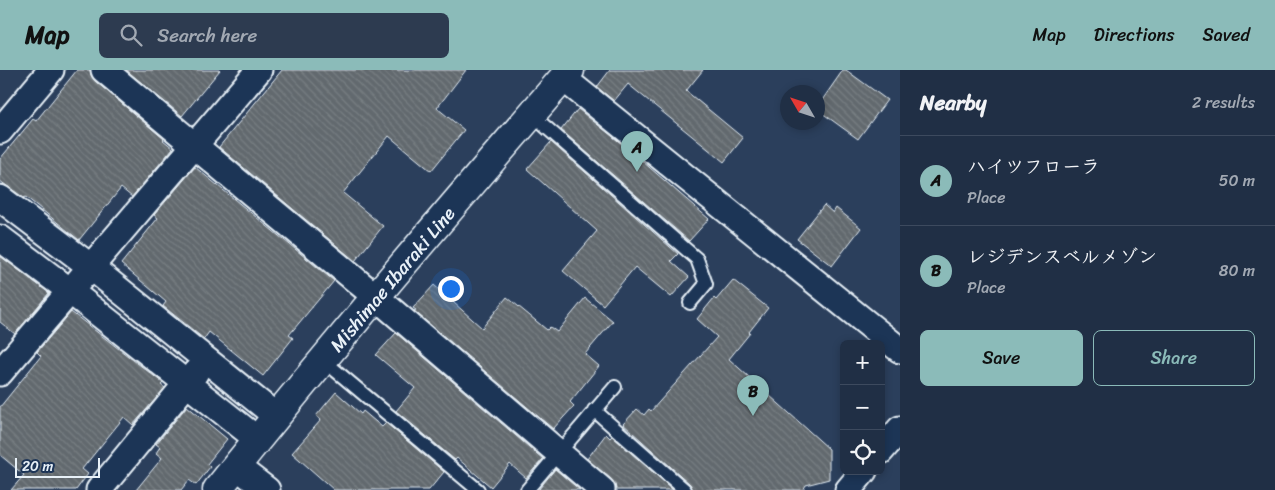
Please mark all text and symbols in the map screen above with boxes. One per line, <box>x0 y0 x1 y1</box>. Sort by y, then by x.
search box <box>99 13 449 58</box>
text: Map <box>25 14 69 56</box>
text: Search here <box>157 19 257 52</box>
text: Map <box>1033 19 1066 51</box>
text: Directions <box>1094 19 1175 51</box>
text: Saved <box>1203 19 1250 51</box>
icon: search <box>117 21 145 49</box>
text: Nearby <box>920 84 986 122</box>
north arrow <box>780 85 825 130</box>
text: 2 results <box>1192 88 1255 117</box>
pin: A <box>621 131 653 172</box>
text: ハイツフローラ <box>967 150 1100 183</box>
text: A <box>931 166 941 195</box>
text: 50 m <box>1219 166 1255 195</box>
text: Place <box>967 183 1006 212</box>
street label: Mishimae Ibaraki Line <box>321 199 464 360</box>
text: レジデンスベルメゾン <box>967 240 1157 273</box>
text: B <box>931 256 941 285</box>
text: 80 m <box>1219 256 1255 285</box>
text: Place <box>967 273 1006 302</box>
your location <box>438 276 464 302</box>
button: Save <box>920 330 1083 386</box>
button: Share <box>1093 330 1255 386</box>
map controls <box>840 340 885 475</box>
button: + <box>840 340 885 385</box>
pin: B <box>737 375 769 416</box>
button: − <box>840 385 885 430</box>
button: locate <box>840 430 885 475</box>
text: 20 m <box>22 454 53 479</box>
scale bar <box>15 455 100 478</box>

